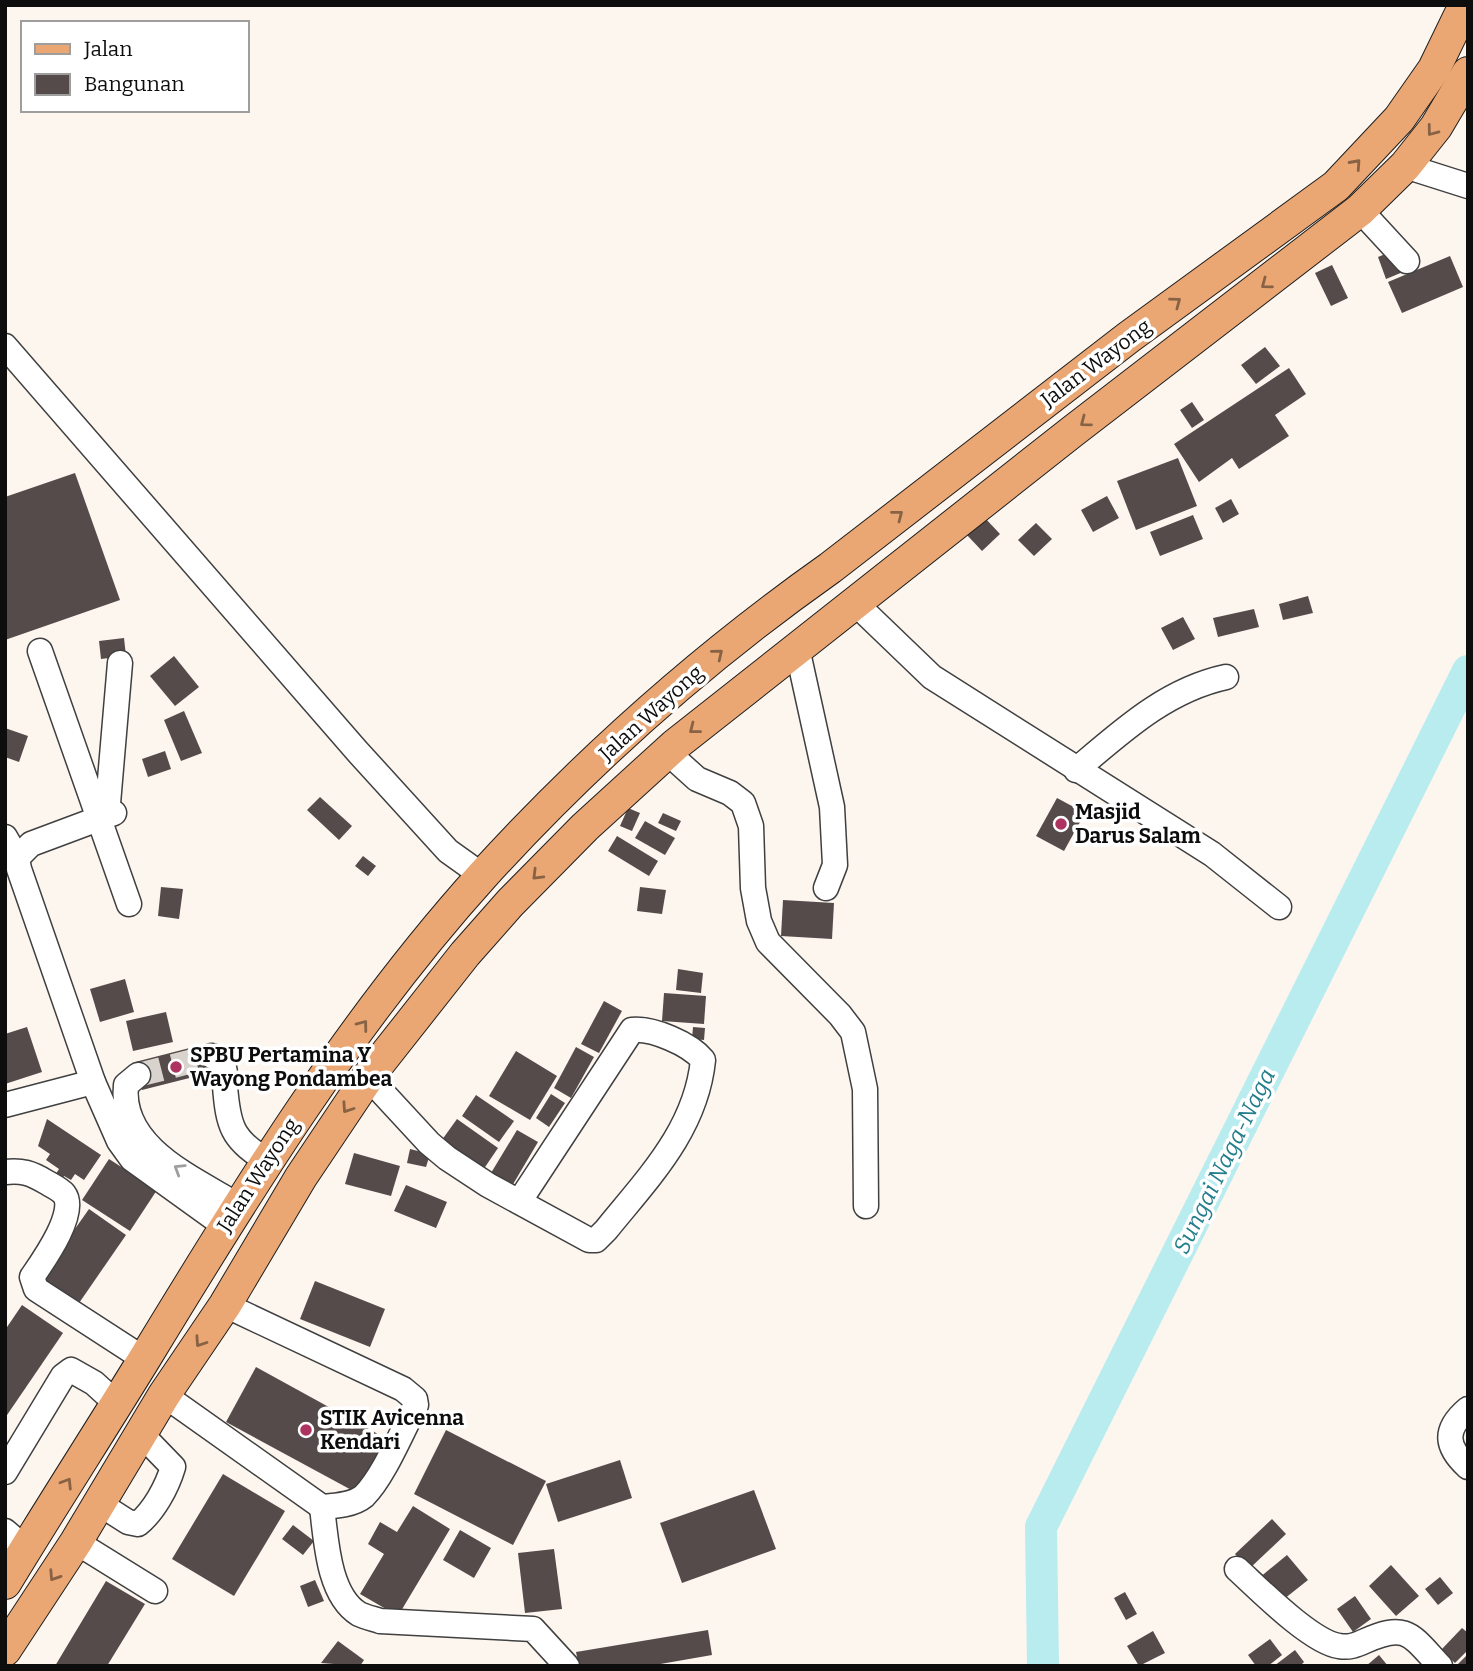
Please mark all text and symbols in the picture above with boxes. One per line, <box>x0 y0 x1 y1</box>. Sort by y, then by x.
legend <box>21 21 248 112</box>
text: Jalan <box>83 36 133 62</box>
text: Bangunan <box>84 71 185 97</box>
one-way arrow <box>1428 123 1441 136</box>
one-way arrow <box>1347 159 1360 172</box>
one-way arrow <box>1261 276 1273 289</box>
one-way arrow <box>1168 298 1181 310</box>
street label: Jalan Wayong <box>1035 313 1156 413</box>
one-way arrow <box>1080 413 1092 426</box>
one-way arrow <box>891 511 903 524</box>
one-way arrow <box>710 650 723 662</box>
street label: Jalan Wayong <box>593 659 709 767</box>
one-way arrow <box>690 721 702 734</box>
place label: Masjid Darus Salam <box>1075 799 1201 849</box>
marker: Masjid Darus Salam <box>1053 816 1069 832</box>
one-way arrow <box>533 867 546 880</box>
one-way arrow <box>355 1020 367 1033</box>
place label: SPBU Pertamina Y Wayong Pondambea <box>190 1042 392 1092</box>
marker: SPBU Pertamina Y Wayong Pondambea <box>168 1059 184 1075</box>
water label: Sungai Naga-Naga <box>1167 1064 1281 1258</box>
one-way arrow <box>343 1100 355 1113</box>
street label: Jalan Wayong <box>211 1113 305 1238</box>
one-way arrow <box>174 1164 187 1177</box>
one-way arrow <box>196 1334 209 1347</box>
place label: STIK Avicenna Kendari <box>320 1405 464 1455</box>
marker: STIK Avicenna Kendari <box>298 1422 314 1438</box>
one-way arrow <box>58 1478 71 1491</box>
one-way arrow <box>49 1569 62 1582</box>

